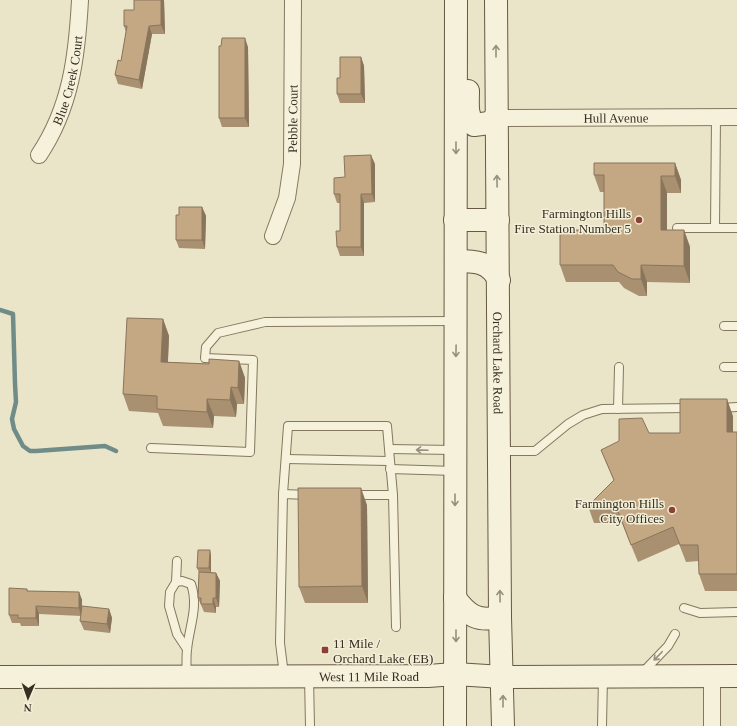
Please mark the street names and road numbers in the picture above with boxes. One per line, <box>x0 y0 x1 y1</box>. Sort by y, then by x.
street label: Blue Creek Court <box>50 34 85 127</box>
street label: Pebble Court <box>285 84 300 153</box>
street label: Hull Avenue <box>583 110 649 126</box>
street label: Orchard Lake Road <box>490 312 506 415</box>
street label: West 11 Mile Road <box>319 669 420 684</box>

